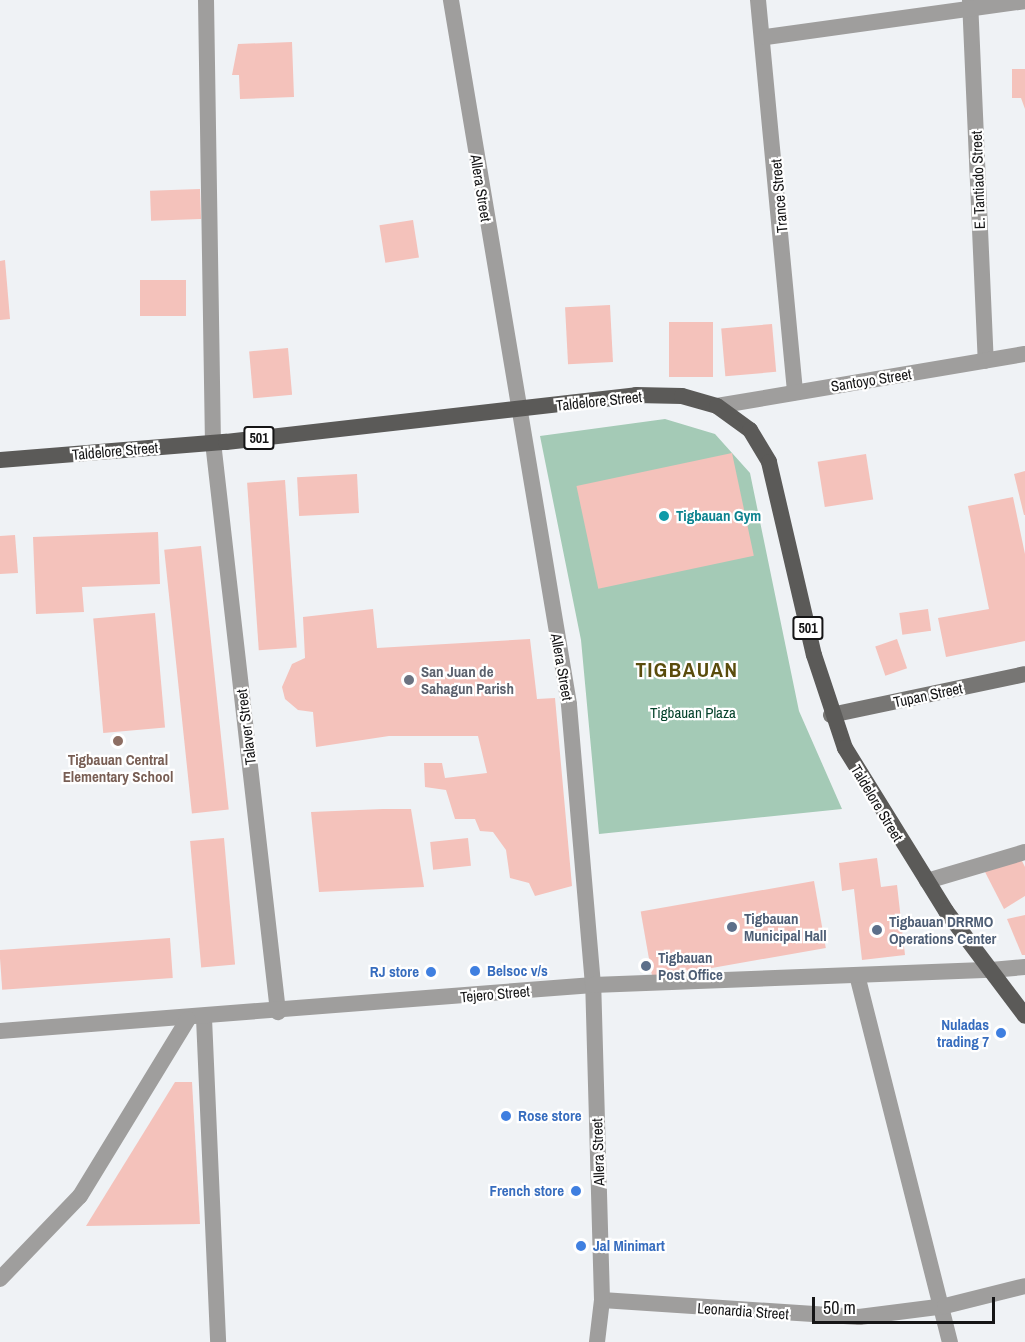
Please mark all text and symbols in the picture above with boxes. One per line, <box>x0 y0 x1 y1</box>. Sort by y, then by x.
street label: E. Tantiado Street <box>967 130 989 230</box>
street label: Allera Street <box>467 153 495 223</box>
street label: Trance Street <box>767 158 791 234</box>
street label: Santoyo Street <box>829 365 913 395</box>
street label: Taldelore Street <box>555 388 643 414</box>
road number: 501 <box>242 427 276 449</box>
street label: Taldelore Street <box>71 438 159 464</box>
place label: Tigbauan Gym <box>676 507 761 525</box>
marker: Tigbauan Gym <box>657 509 671 523</box>
road number: 501 <box>792 617 824 639</box>
street label: Allera Street <box>547 632 577 702</box>
district label: TIGBAUAN <box>636 657 738 683</box>
place label: San Juan de Sahagun Parish <box>421 662 514 697</box>
marker: San Juan de Sahagun Parish <box>402 673 416 687</box>
street label: Tupan Street <box>892 679 964 711</box>
street label: Talaver Street <box>232 688 260 766</box>
park label: Tigbauan Plaza <box>650 704 736 722</box>
marker: Tigbauan Central Elementary School <box>111 734 125 748</box>
place label: Tigbauan Central Elementary School <box>63 750 173 785</box>
street label: Taldelore Street <box>847 761 907 845</box>
place label: Tigbauan Municipal Hall <box>744 909 827 944</box>
place label: Tigbauan DRRMO Operations Center <box>889 912 996 947</box>
marker: Tigbauan Municipal Hall <box>725 920 739 934</box>
marker: Tigbauan DRRMO Operations Center <box>870 923 884 937</box>
place label: Tigbauan Post Office <box>658 948 723 983</box>
marker: Tigbauan Post Office <box>639 959 653 973</box>
place label: Belsoc v/s <box>487 962 548 980</box>
place label: RJ store <box>370 963 419 981</box>
marker: Belsoc v/s <box>468 964 482 978</box>
marker: RJ store <box>424 965 438 979</box>
street label: Tejero Street <box>459 982 531 1006</box>
place label: Nuladas trading 7 <box>937 1015 989 1050</box>
marker: Nuladas trading 7 <box>994 1026 1008 1040</box>
place label: Rose store <box>518 1107 582 1125</box>
marker: Rose store <box>499 1109 513 1123</box>
street label: Allera Street <box>588 1118 608 1186</box>
place label: French store <box>489 1182 564 1200</box>
marker: French store <box>569 1184 583 1198</box>
place label: Jal Minimart <box>593 1237 665 1255</box>
marker: Jal Minimart <box>574 1239 588 1253</box>
scale bar <box>815 1285 998 1323</box>
text: 50 m <box>823 1295 856 1320</box>
street label: Leonardia Street <box>697 1299 789 1323</box>

